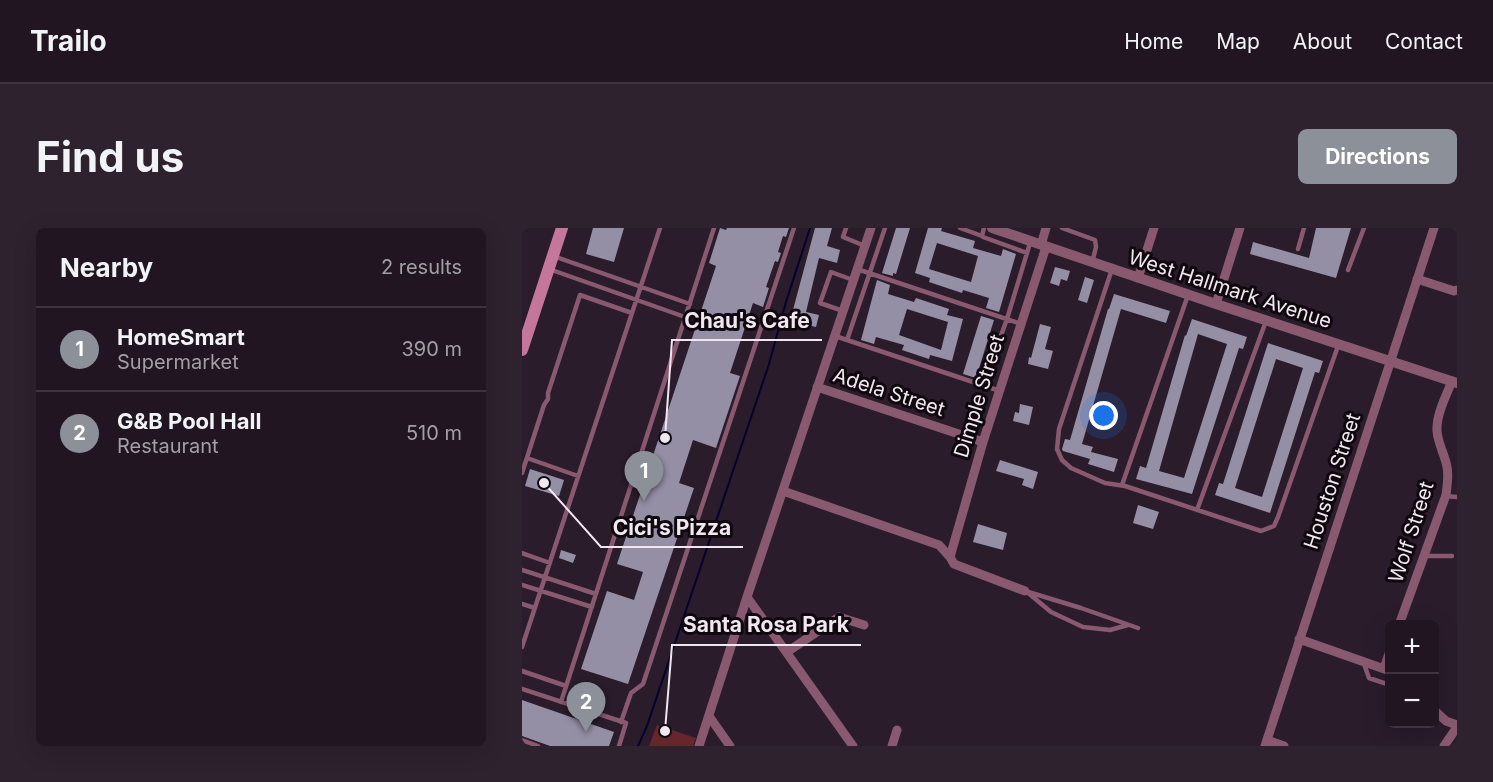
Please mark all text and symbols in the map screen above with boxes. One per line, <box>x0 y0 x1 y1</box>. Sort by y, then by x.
text: Trailo <box>30 24 107 58</box>
text: Home <box>1124 29 1183 54</box>
text: Map <box>1216 29 1260 54</box>
text: About <box>1293 29 1352 54</box>
text: Contact <box>1385 29 1463 54</box>
button: Directions <box>1298 129 1457 184</box>
text: Find us <box>36 131 184 182</box>
street label: West Hallmark Avenue <box>1125 245 1335 333</box>
text: Nearby <box>60 252 153 283</box>
text: 2 results <box>381 255 462 279</box>
callout: Chau's Cafe <box>672 301 822 340</box>
text: Chau's Cafe <box>684 308 810 333</box>
text: HomeSmart <box>117 324 245 350</box>
street label: Dimple Street <box>949 331 1009 461</box>
text: 1 <box>75 337 84 361</box>
text: 390 m <box>401 337 462 361</box>
text: Supermarket <box>117 350 239 374</box>
street label: Adela Street <box>830 363 948 421</box>
your location <box>1089 401 1118 430</box>
text: G&B Pool Hall <box>117 408 261 434</box>
street label: Houston Street <box>1299 410 1365 552</box>
text: 2 <box>73 421 86 445</box>
text: 510 m <box>406 421 462 445</box>
text: Restaurant <box>117 434 219 458</box>
pin: 1 <box>624 452 664 501</box>
street label: Wolf Street <box>1383 478 1439 586</box>
callout: Cici's Pizza <box>601 508 743 547</box>
text: Cici's Pizza <box>613 515 731 540</box>
callout: Santa Rosa Park <box>672 606 861 645</box>
text: Santa Rosa Park <box>683 612 850 637</box>
map controls <box>1385 620 1439 728</box>
button: + <box>1385 620 1439 674</box>
button: − <box>1385 674 1439 728</box>
pin: 2 <box>566 682 606 732</box>

